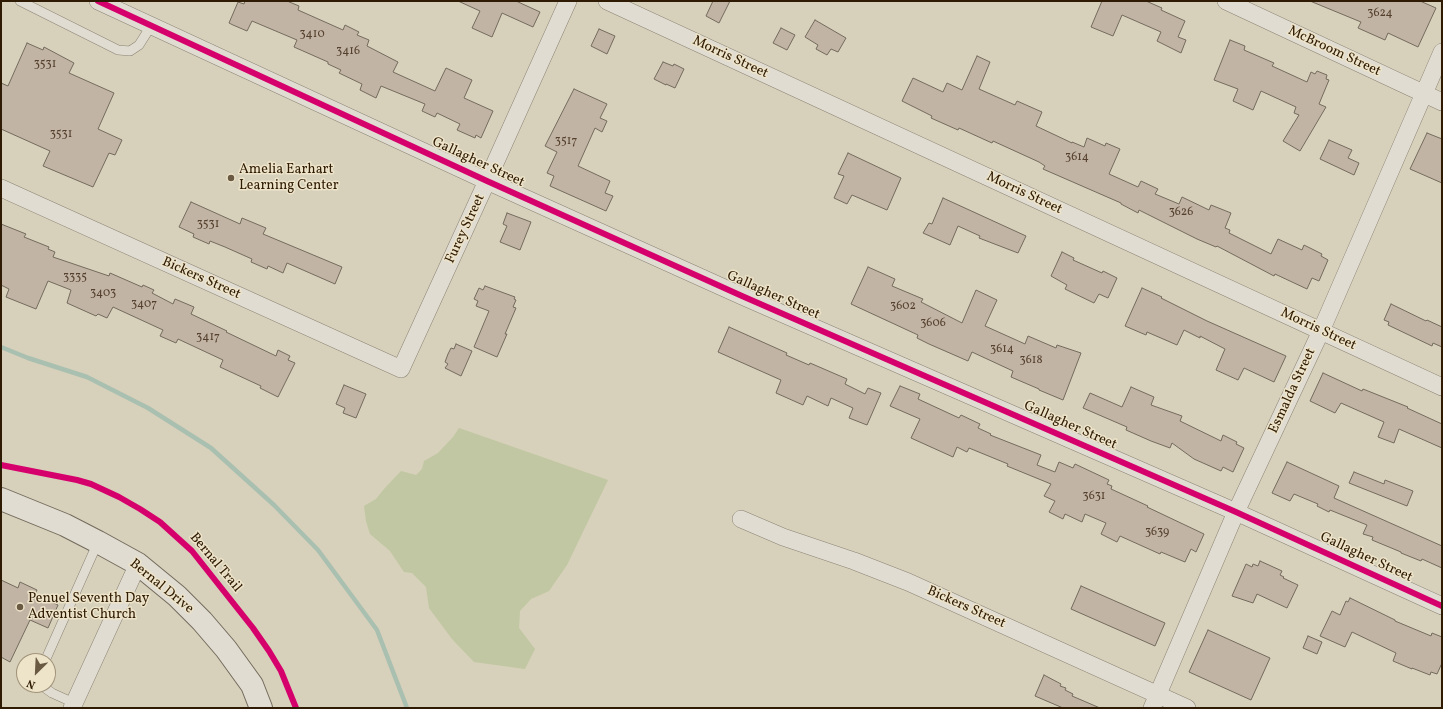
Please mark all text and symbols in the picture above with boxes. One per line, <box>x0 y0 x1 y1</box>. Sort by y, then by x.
house number: 3624 <box>1367 7 1393 21</box>
street label: McBroom Street <box>1285 23 1383 81</box>
house number: 3410 <box>299 28 325 42</box>
street label: Morris Street <box>689 33 771 83</box>
house number: 3416 <box>336 45 360 59</box>
house number: 3531 <box>34 58 56 72</box>
house number: 3531 <box>50 128 72 142</box>
street label: Gallagher Street <box>429 134 527 192</box>
house number: 3517 <box>555 135 577 149</box>
house number: 3614 <box>1065 151 1089 165</box>
place label: Amelia Earhart Learning Center <box>239 162 339 194</box>
street label: Morris Street <box>983 169 1065 219</box>
marker: Amelia Earhart Learning Center <box>226 173 236 183</box>
street label: Furey Street <box>443 192 489 266</box>
house number: 3626 <box>1169 206 1193 220</box>
house number: 3531 <box>197 218 219 232</box>
street label: Bickers Street <box>159 254 243 304</box>
street label: Gallagher Street <box>724 268 822 324</box>
house number: 3335 <box>63 271 87 285</box>
house number: 3403 <box>90 287 116 301</box>
house number: 3407 <box>131 298 157 312</box>
house number: 3602 <box>890 300 916 314</box>
street label: Morris Street <box>1277 305 1359 355</box>
house number: 3606 <box>920 317 946 331</box>
house number: 3417 <box>196 331 220 345</box>
house number: 3614 <box>990 343 1014 357</box>
street label: Esmalda Street <box>1266 346 1320 436</box>
house number: 3618 <box>1020 354 1042 368</box>
street label: Gallagher Street <box>1021 398 1119 454</box>
house number: 3631 <box>1083 490 1105 504</box>
house number: 3639 <box>1145 526 1169 540</box>
street label: Gallagher Street <box>1317 529 1415 587</box>
street label: Bernal Trail <box>185 530 245 596</box>
street label: Bernal Drive <box>126 556 196 618</box>
street label: Bickers Street <box>924 583 1008 633</box>
place label: Penuel Seventh Day Adventist Church <box>28 591 149 624</box>
marker: Penuel Seventh Day Adventist Church <box>15 602 25 612</box>
north arrow <box>16 653 56 693</box>
text: N <box>25 675 38 692</box>

